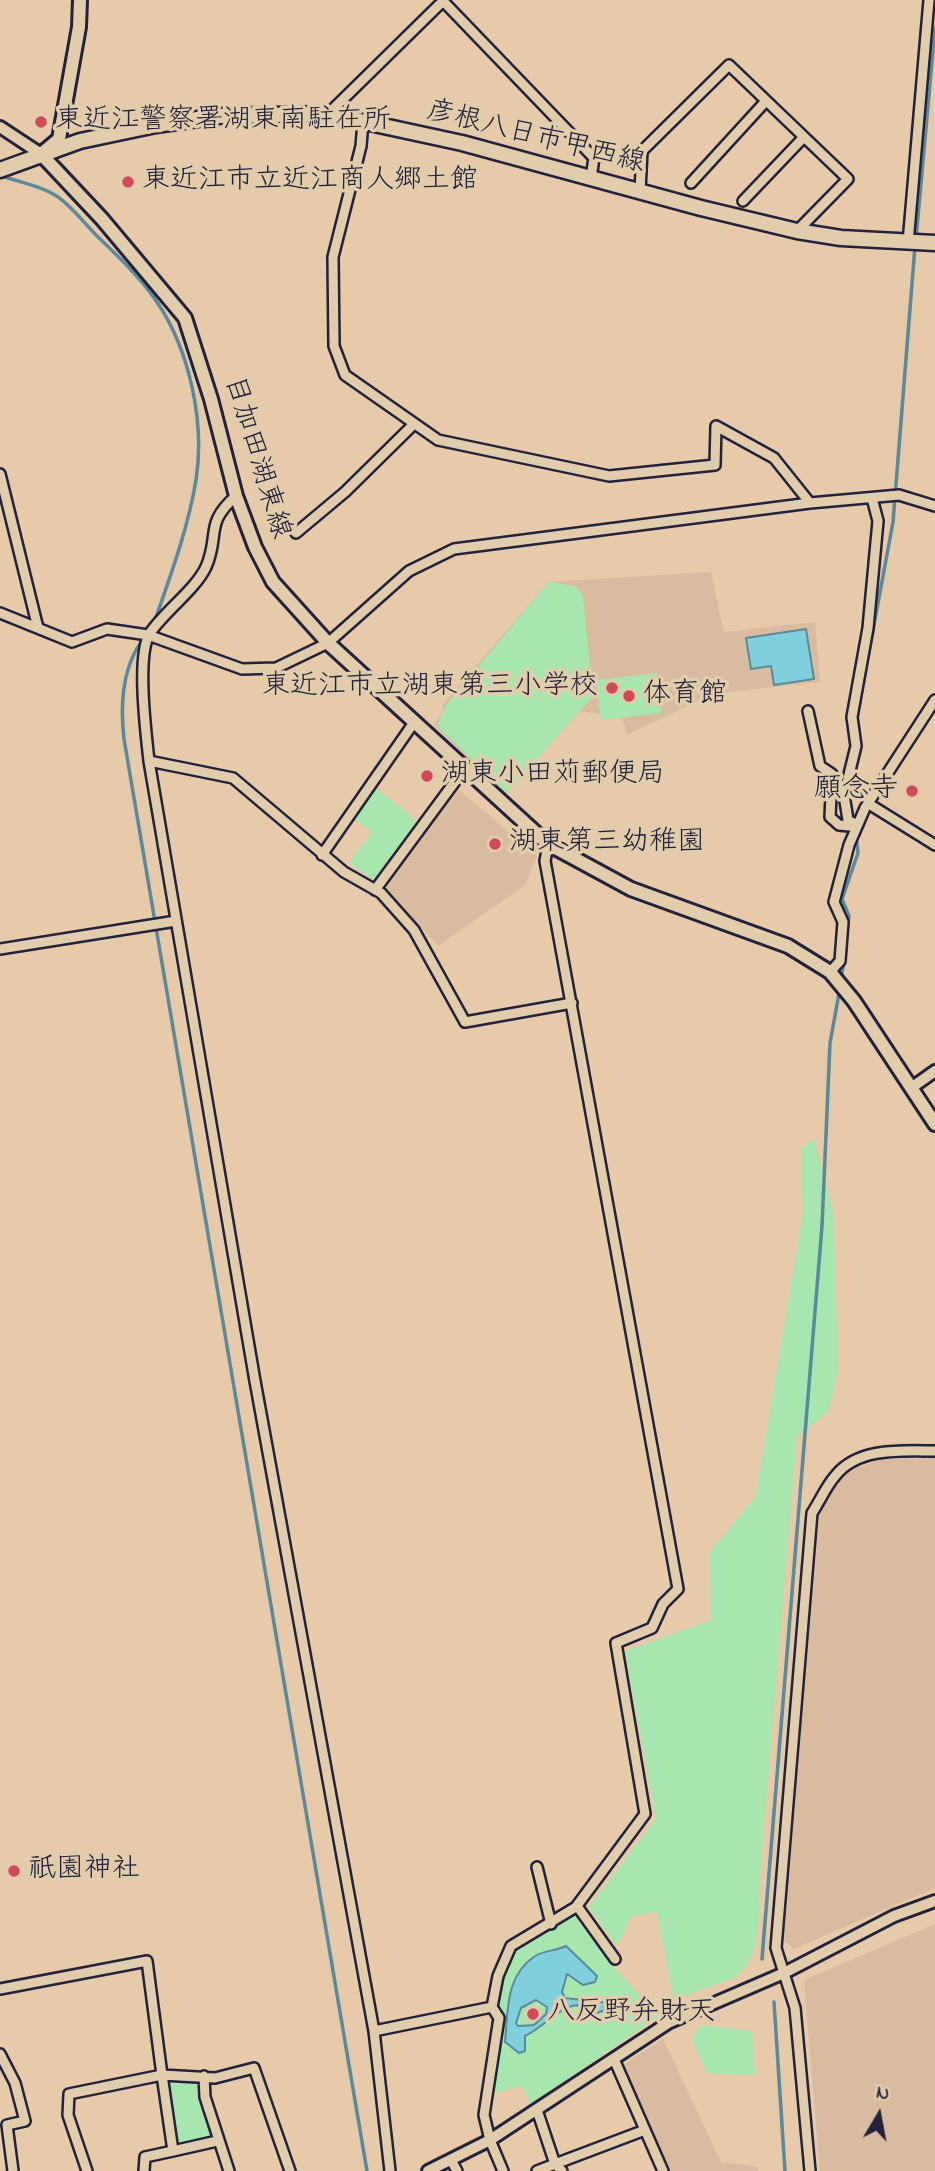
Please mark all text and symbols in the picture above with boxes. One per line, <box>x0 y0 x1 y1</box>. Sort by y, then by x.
street label: 彦根八日市甲西線 <box>422 96 648 182</box>
place label: 東近江警察署湖東南駐在所 <box>55 105 391 139</box>
marker: 東近江警察署湖東南駐在所 <box>33 114 49 130</box>
place label: 東近江市立近江商人郷土館 <box>142 165 478 199</box>
marker: 東近江市立近江商人郷土館 <box>120 174 136 190</box>
street label: 目加田湖東線 <box>214 373 296 543</box>
place label: 東近江市立湖東第三小学校 <box>262 671 598 705</box>
place label: 体育館 <box>643 679 727 713</box>
marker: 東近江市立湖東第三小学校 <box>604 680 620 696</box>
marker: 体育館 <box>621 688 637 704</box>
place label: 湖東小田苅郵便局 <box>441 759 665 793</box>
marker: 湖東小田苅郵便局 <box>419 768 435 784</box>
place label: 願念寺 <box>814 774 898 808</box>
marker: 願念寺 <box>904 783 920 799</box>
place label: 湖東第三幼稚園 <box>509 827 705 861</box>
marker: 湖東第三幼稚園 <box>487 836 503 852</box>
place label: 祇園神社 <box>28 1854 140 1888</box>
marker: 祇園神社 <box>6 1863 22 1879</box>
place label: 八反野弁財天 <box>547 1997 715 2031</box>
marker: 八反野弁財天 <box>525 2006 541 2022</box>
text: N <box>874 2079 891 2108</box>
north arrow <box>844 2080 914 2150</box>

